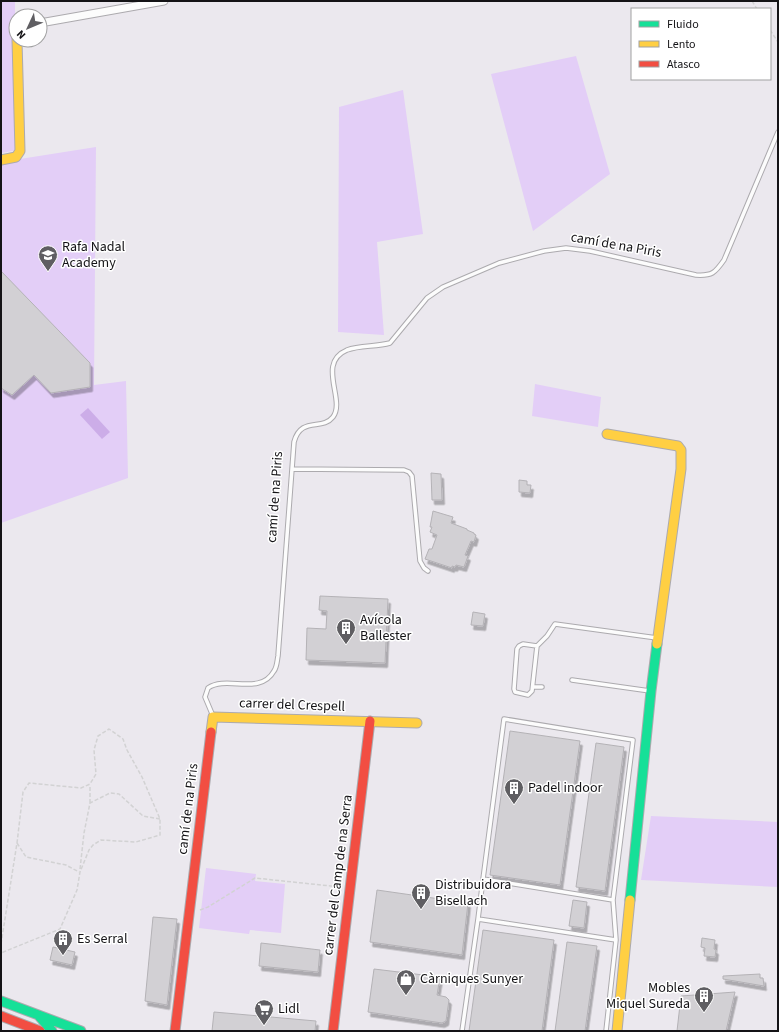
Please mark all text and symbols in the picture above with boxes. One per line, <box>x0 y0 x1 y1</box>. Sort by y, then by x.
north arrow <box>8 8 48 48</box>
legend <box>631 8 771 80</box>
text: Fluido <box>667 16 699 33</box>
text: N <box>13 27 29 42</box>
text: Lento <box>667 36 696 53</box>
text: Atasco <box>667 56 700 73</box>
street label: camí de na Piris <box>569 227 663 263</box>
place label: Rafa Nadal Academy <box>62 237 126 273</box>
school or university icon: Rafa Nadal Academy <box>37 244 59 272</box>
street label: camí de na Piris <box>262 450 288 543</box>
place label: Avícola Ballester <box>360 610 411 646</box>
building icon: Avícola Ballester <box>335 617 357 645</box>
street label: carrer del Crespell <box>239 693 346 717</box>
street label: camí de na Piris <box>172 762 204 856</box>
building icon: Padel indoor <box>503 777 525 805</box>
place label: Padel indoor <box>528 778 603 798</box>
street label: carrer del Camp de na Serra <box>318 794 358 956</box>
place label: Distribuidora Bisellach <box>435 875 511 911</box>
building icon: Distribuidora Bisellach <box>410 882 432 910</box>
building icon: Es Serral <box>52 928 74 956</box>
place label: Es Serral <box>77 929 128 949</box>
shop icon: Càrniques Sunyer <box>395 968 417 996</box>
place label: Càrniques Sunyer <box>420 969 523 989</box>
place label: Mobles Miquel Sureda <box>606 978 690 1014</box>
building icon: Mobles Miquel Sureda <box>693 985 715 1013</box>
supermarket icon: Lidl <box>253 998 275 1026</box>
place label: Lidl <box>278 999 300 1019</box>

